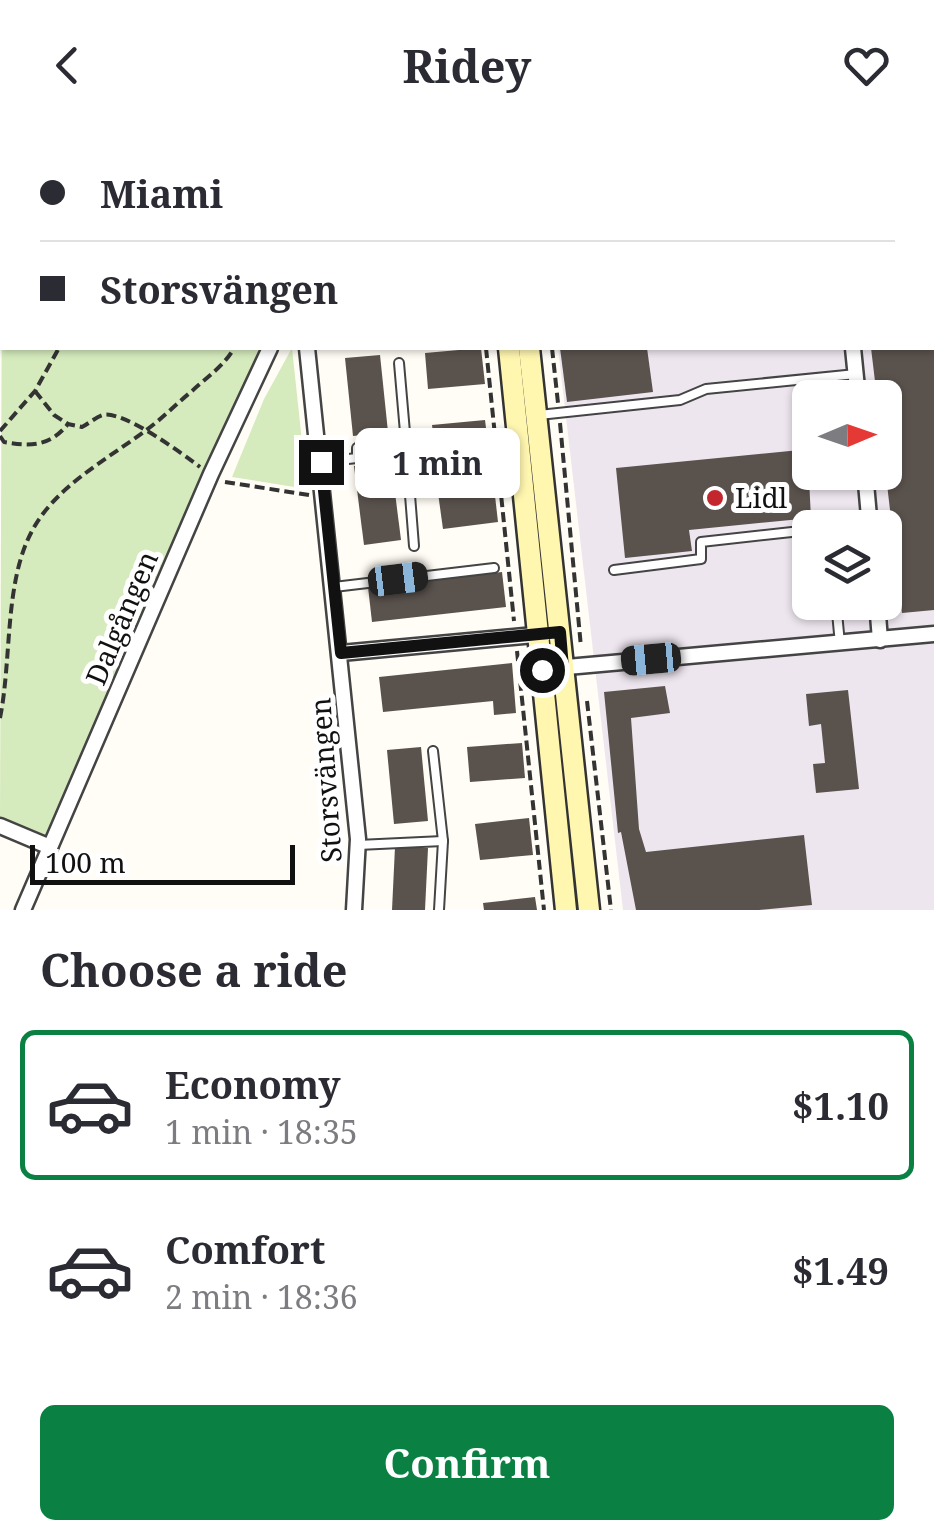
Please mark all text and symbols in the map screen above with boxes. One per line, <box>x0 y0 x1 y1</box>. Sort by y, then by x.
text: Ridey <box>403 35 531 96</box>
icon: back <box>40 38 95 93</box>
icon: heart <box>839 38 894 93</box>
text: Miami <box>100 167 223 219</box>
text: Storsvängen <box>100 263 338 315</box>
north arrow <box>792 380 902 490</box>
map controls <box>792 380 902 620</box>
callout: 1 min <box>356 427 521 497</box>
route end <box>299 440 344 485</box>
text: 1 min <box>392 441 483 484</box>
place label: Lidl <box>735 478 788 516</box>
marker: Lidl <box>704 487 726 509</box>
button: layers <box>792 510 902 620</box>
street label: Dalgången <box>76 545 166 690</box>
car <box>366 560 430 598</box>
car <box>620 641 682 677</box>
route start <box>520 648 565 693</box>
street label: Storsvängen <box>300 696 350 864</box>
scale bar <box>30 840 295 884</box>
text: 100 m <box>45 843 126 881</box>
text: Choose a ride <box>40 939 348 1000</box>
text: Economy <box>165 1058 341 1110</box>
icon: car <box>45 1060 135 1150</box>
text: $1.10 <box>792 1079 889 1131</box>
text: 1 min · 18:35 <box>165 1110 358 1153</box>
text: Comfort <box>165 1223 325 1275</box>
icon: car <box>45 1225 135 1315</box>
text: $1.49 <box>792 1244 889 1296</box>
text: 2 min · 18:36 <box>165 1275 358 1318</box>
button: Confirm <box>40 1405 894 1520</box>

